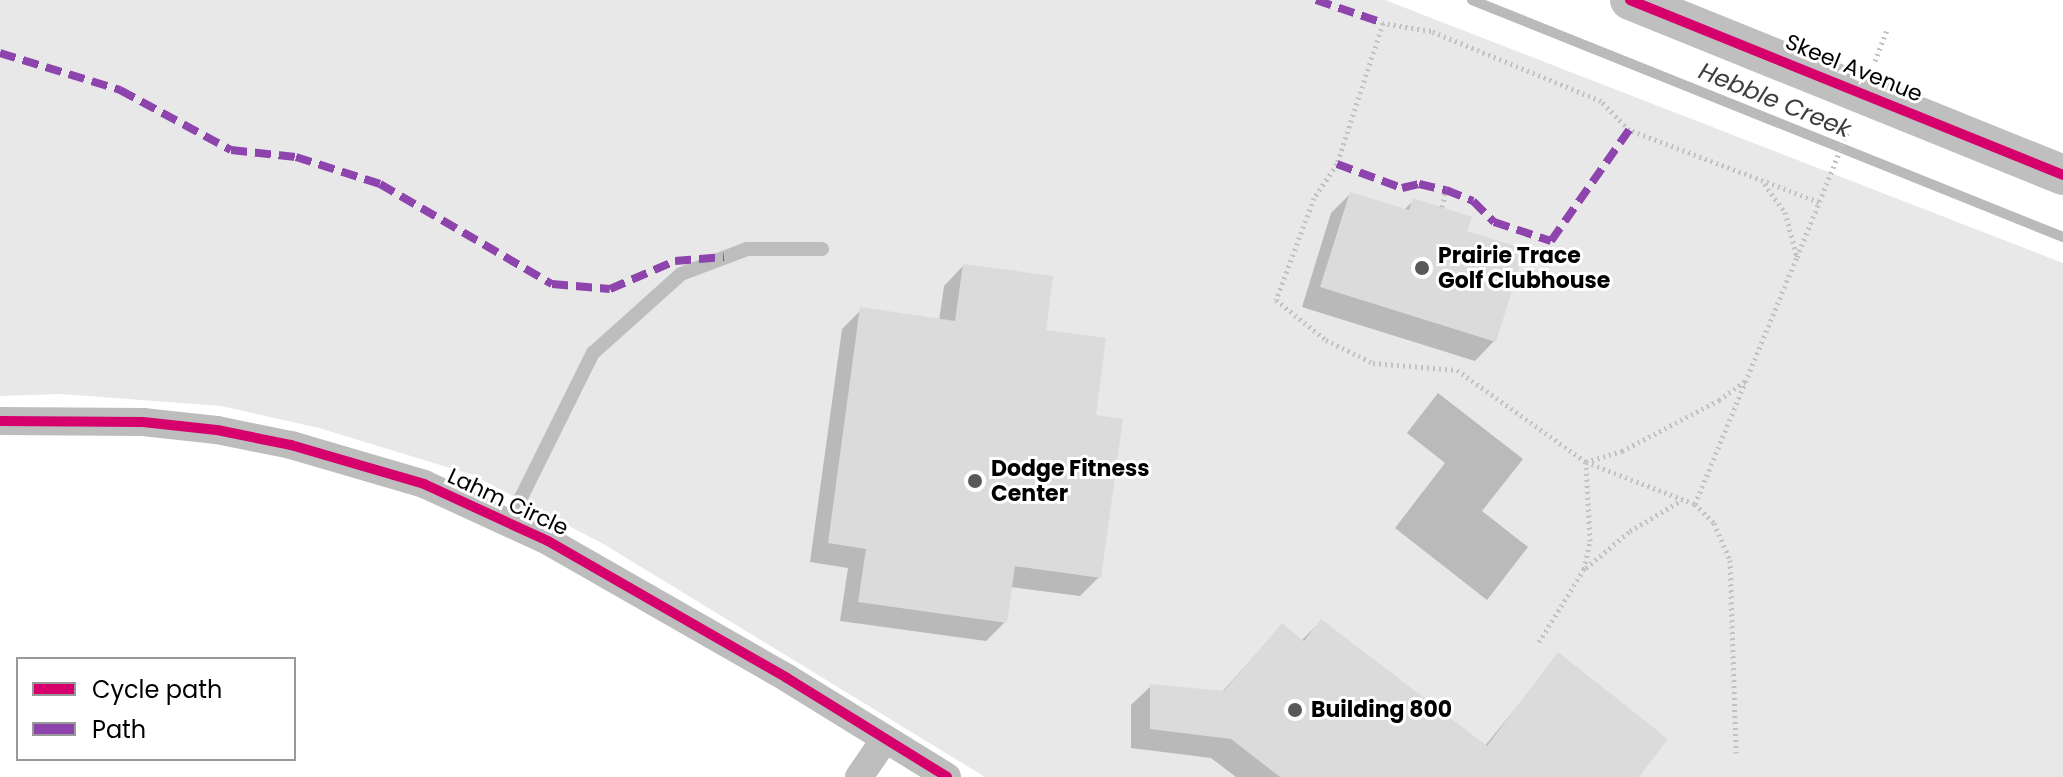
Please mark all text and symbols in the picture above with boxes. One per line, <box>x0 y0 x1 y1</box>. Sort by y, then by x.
street label: Skeel Avenue <box>1782 29 1926 107</box>
water label: Hebble Creek <box>1695 56 1855 144</box>
place label: Prairie Trace Golf Clubhouse <box>1438 242 1610 294</box>
marker: Prairie Trace Golf Clubhouse <box>1413 259 1431 277</box>
place label: Dodge Fitness Center <box>991 455 1149 506</box>
street label: Lahm Circle <box>444 463 572 541</box>
marker: Dodge Fitness Center <box>966 472 984 490</box>
legend <box>16 657 296 761</box>
text: Cycle path <box>92 673 222 706</box>
place label: Building 800 <box>1311 697 1452 723</box>
marker: Building 800 <box>1286 701 1304 719</box>
text: Path <box>92 713 146 746</box>

